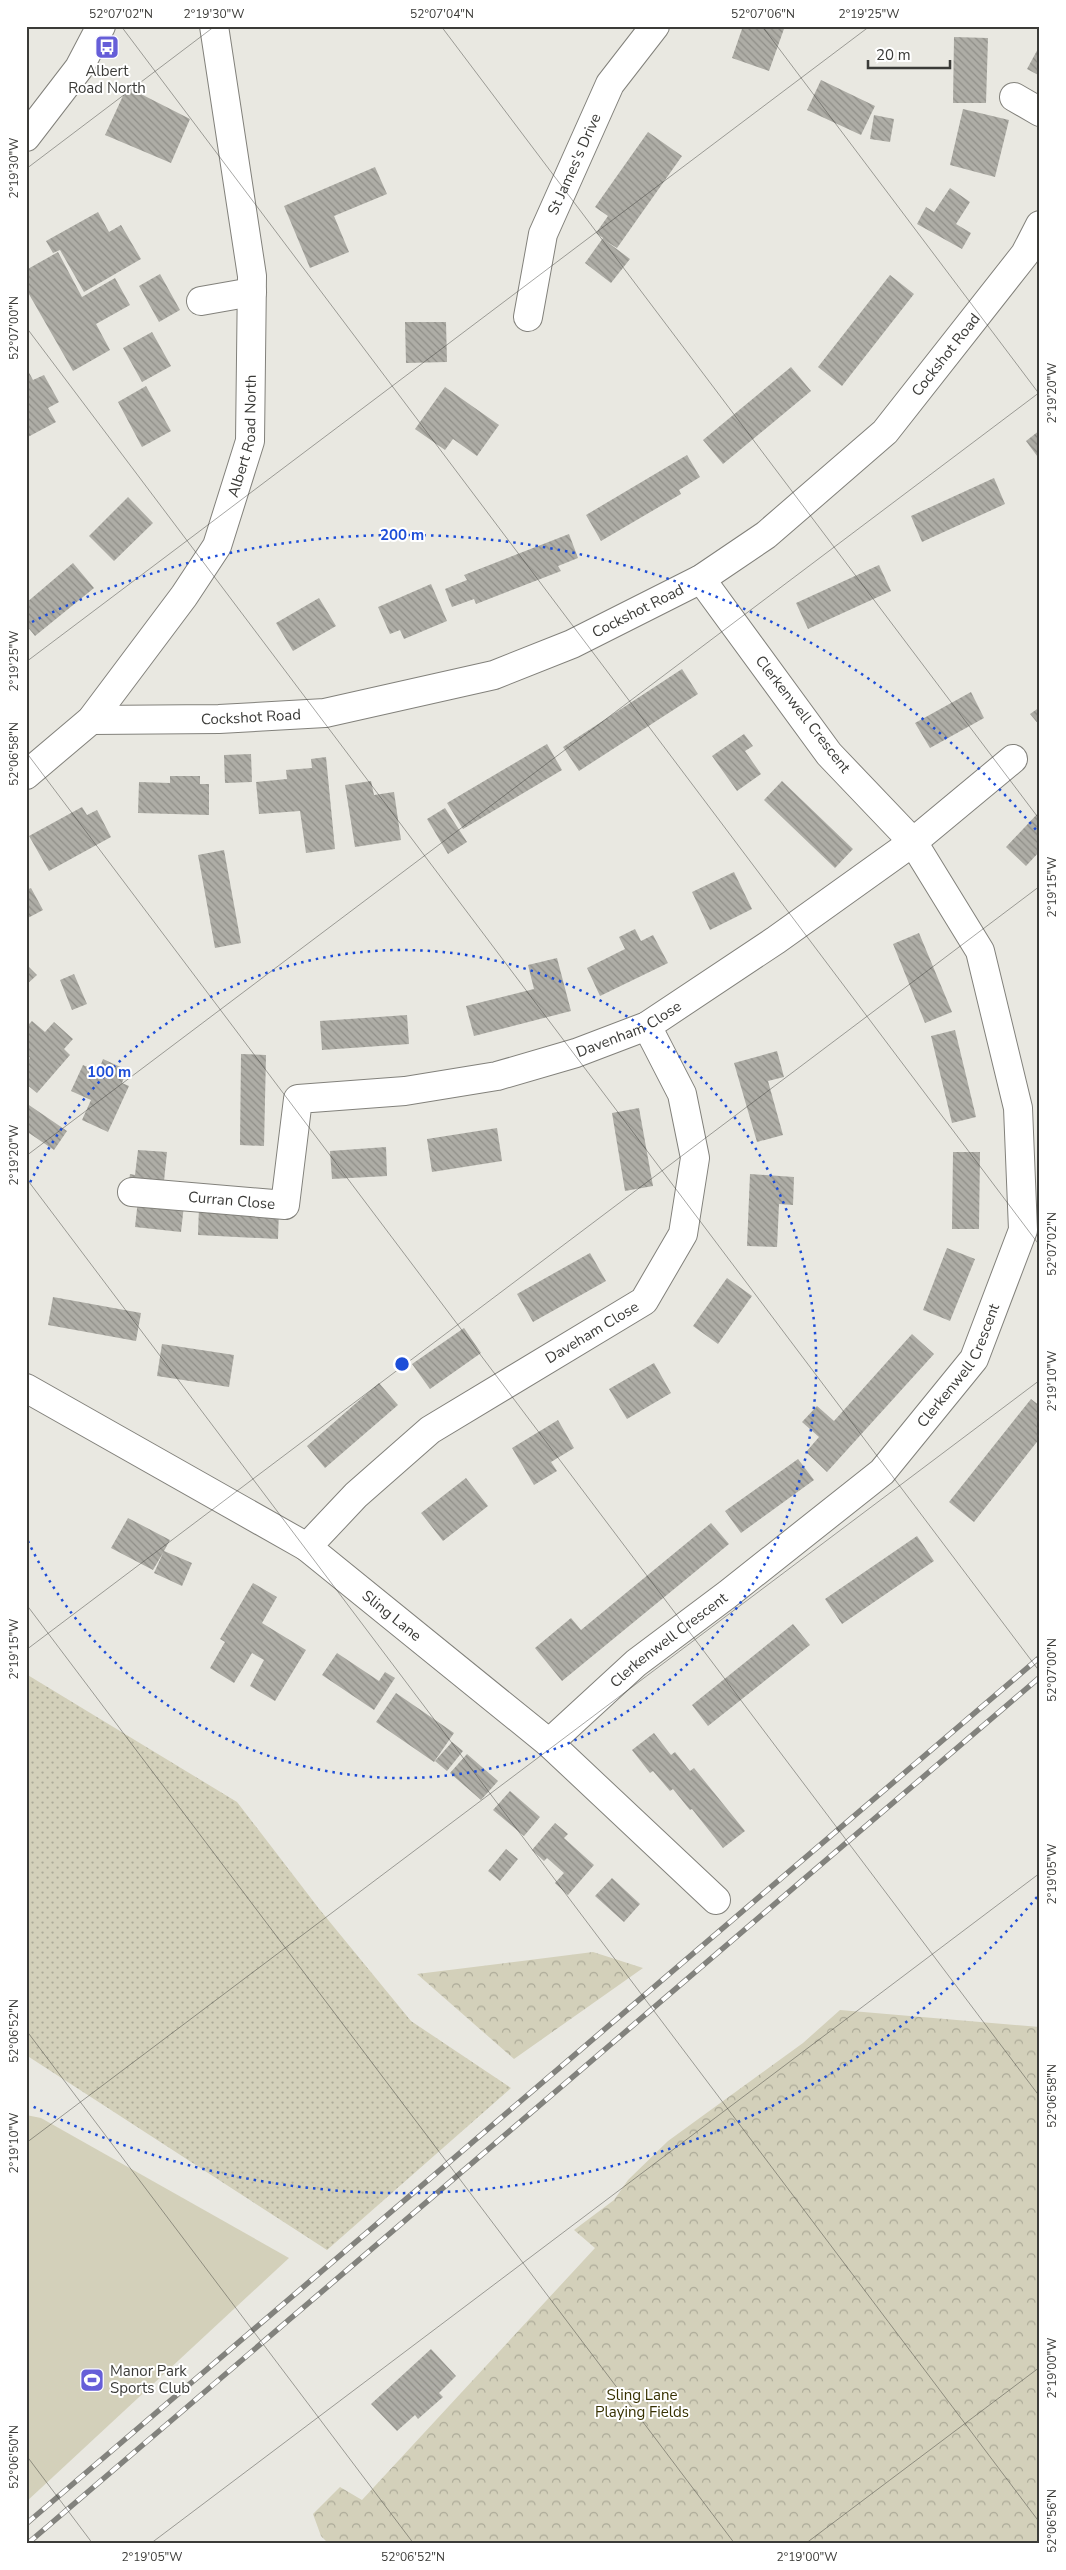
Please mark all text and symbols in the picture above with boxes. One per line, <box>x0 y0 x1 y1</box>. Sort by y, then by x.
text: 52°07'02"N <box>89 6 153 22</box>
text: 2°19'30"W <box>183 6 245 22</box>
text: 52°07'04"N <box>410 6 474 22</box>
text: 52°07'06"N <box>731 6 795 22</box>
text: 2°19'25"W <box>838 6 900 22</box>
bus stop icon: Albert Road North <box>94 34 120 60</box>
scale bar <box>868 38 951 70</box>
text: 20 m <box>876 45 911 65</box>
place label: Albert Road North <box>68 61 146 98</box>
street label: St James's Drive <box>543 110 606 218</box>
text: 2°19'30"W <box>6 137 22 199</box>
text: 52°07'00"N <box>6 296 22 360</box>
street label: Cockshot Road <box>907 309 985 400</box>
text: 2°19'20"W <box>1044 362 1060 424</box>
street label: Albert Road North <box>223 375 261 500</box>
text: 200 m <box>380 525 424 545</box>
street label: Cockshot Road <box>589 579 687 642</box>
text: 2°19'25"W <box>6 630 22 692</box>
street label: Clerkenwell Crescent <box>751 651 856 777</box>
street label: Cockshot Road <box>201 704 302 729</box>
text: 52°06'58"N <box>6 722 22 786</box>
text: 2°19'15"W <box>1044 856 1060 918</box>
street label: Davenham Close <box>573 996 685 1062</box>
text: 100 m <box>87 1062 131 1082</box>
text: 2°19'20"W <box>6 1124 22 1186</box>
street label: Curran Close <box>187 1187 276 1214</box>
text: 52°07'02"N <box>1044 1212 1060 1276</box>
street label: Daveham Close <box>541 1296 642 1368</box>
street label: Clerkenwell Crescent <box>912 1300 1004 1432</box>
text: 2°19'10"W <box>1044 1350 1060 1412</box>
centre of rings <box>393 1355 411 1373</box>
street label: Sling Lane <box>358 1586 426 1646</box>
street label: Clerkenwell Crescent <box>606 1587 732 1692</box>
text: 2°19'15"W <box>6 1618 22 1680</box>
text: 52°07'00"N <box>1044 1638 1060 1702</box>
text: 2°19'05"W <box>1044 1843 1060 1905</box>
text: 52°06'52"N <box>6 1999 22 2063</box>
text: 52°06'58"N <box>1044 2064 1060 2128</box>
text: 2°19'10"W <box>6 2112 22 2174</box>
text: 2°19'00"W <box>1044 2337 1060 2399</box>
place label: Manor Park Sports Club <box>110 2361 190 2398</box>
sports icon: Manor Park Sports Club <box>79 2367 105 2393</box>
park label: Sling Lane Playing Fields <box>595 2385 689 2422</box>
text: 52°06'50"N <box>6 2425 22 2489</box>
text: 52°06'56"N <box>1044 2489 1060 2553</box>
text: 2°19'05"W <box>121 2549 183 2565</box>
text: 52°06'52"N <box>381 2549 445 2565</box>
text: 2°19'00"W <box>776 2549 838 2565</box>

